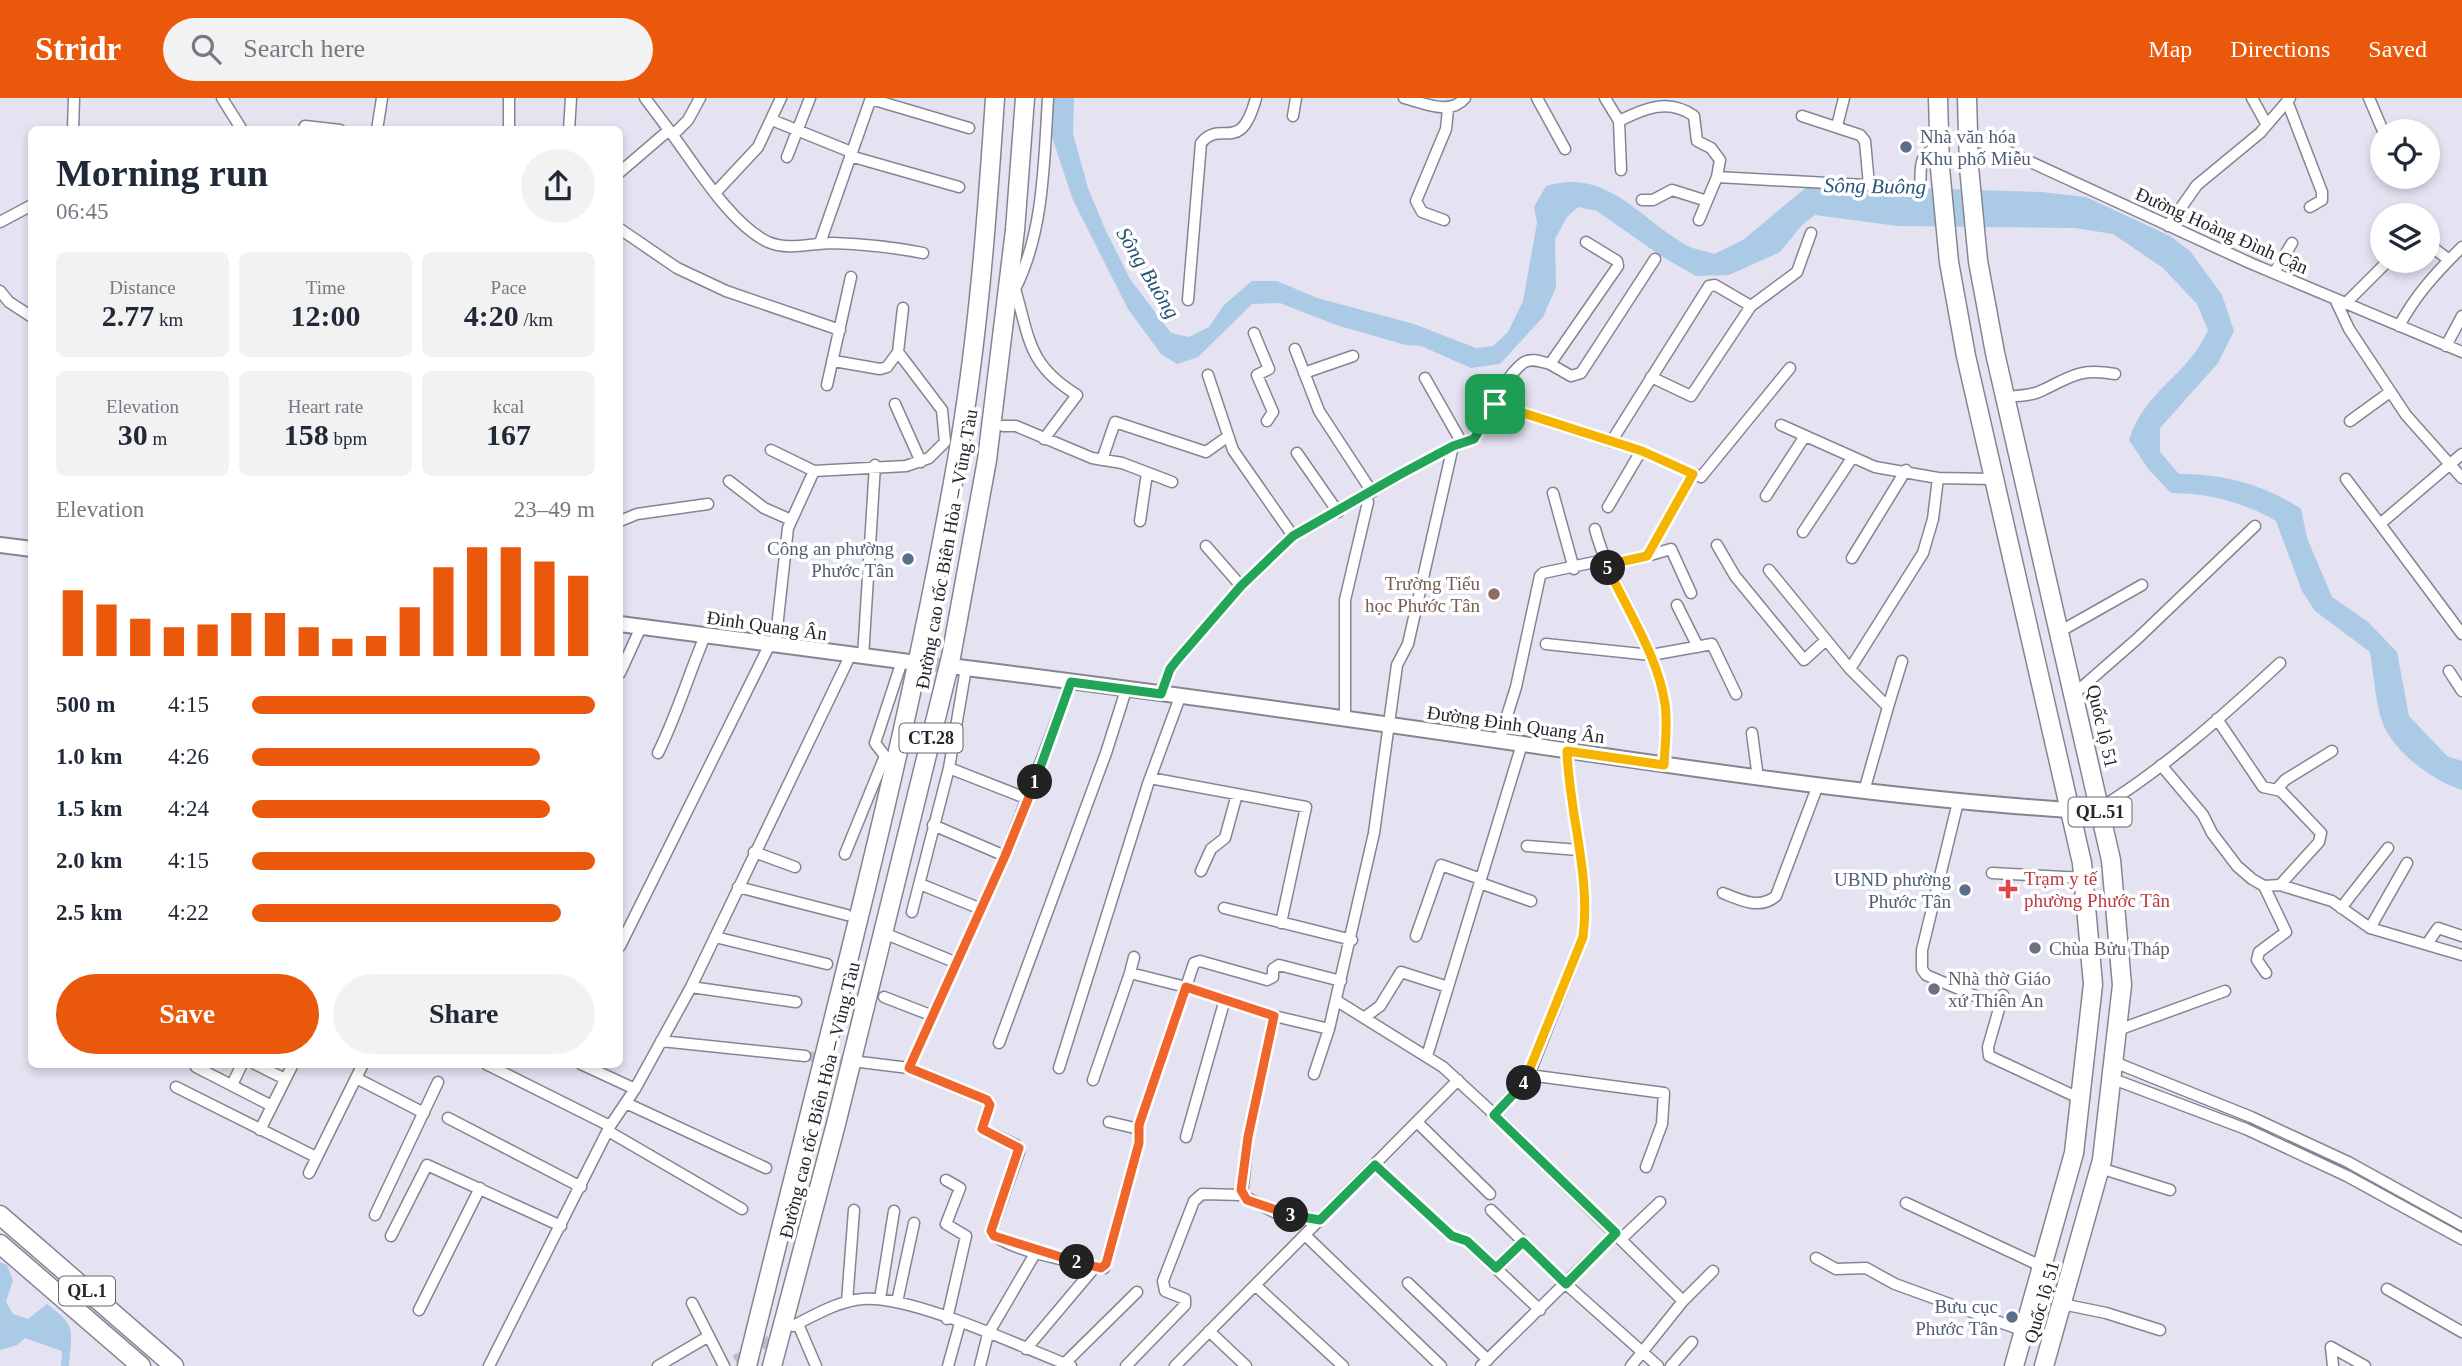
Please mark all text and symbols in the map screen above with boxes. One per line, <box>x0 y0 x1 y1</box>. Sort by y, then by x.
search box <box>163 18 653 81</box>
icon: search <box>187 30 225 68</box>
text: Stridr <box>35 31 121 67</box>
text: Search here <box>243 34 365 63</box>
text: Map <box>2148 36 2192 62</box>
text: Directions <box>2230 36 2330 62</box>
text: Saved <box>2368 36 2427 62</box>
map controls <box>2370 119 2440 273</box>
button: locate <box>2370 119 2440 189</box>
place label: Nhà văn hóa Khu phố Miễu <box>1920 126 2031 169</box>
marker: Nhà văn hóa Khu phố Miễu <box>1898 139 1914 155</box>
button: share <box>521 149 595 223</box>
text: Morning run <box>56 152 268 194</box>
water label: Sông Buông <box>1824 173 1926 199</box>
street label: Đường Hoàng Đình Cận <box>2132 183 2312 278</box>
text: 06:45 <box>56 199 108 224</box>
button: layers <box>2370 203 2440 273</box>
water label: Sông Buông <box>1111 223 1185 323</box>
text: Distance <box>109 277 176 298</box>
text: Time <box>306 277 345 298</box>
text: Pace <box>491 277 526 298</box>
text: 2.77 <box>102 299 154 332</box>
text: 12:00 <box>291 299 361 332</box>
text: 4:20 <box>464 299 519 332</box>
text: km <box>154 309 183 330</box>
text: /km <box>519 309 553 330</box>
pin <box>1465 374 1525 434</box>
icon: arrive <box>1476 385 1514 423</box>
text: Elevation <box>106 396 179 417</box>
text: Heart rate <box>288 396 363 417</box>
text: kcal <box>493 396 524 417</box>
street label: Đường cao tốc Biên Hòa – Vũng Tàu <box>911 407 982 691</box>
text: 30 <box>118 418 148 451</box>
text: 158 <box>284 418 329 451</box>
text: 167 <box>486 418 531 451</box>
text: m <box>148 428 167 449</box>
text: bpm <box>329 428 367 449</box>
text: Elevation <box>56 497 144 522</box>
text: 23–49 m <box>514 497 595 522</box>
place label: Công an phường Phước Tân <box>767 538 894 581</box>
pin: 5 <box>1590 550 1626 586</box>
marker: Công an phường Phước Tân <box>900 551 916 567</box>
text: 5 <box>1603 557 1612 578</box>
place label: Trường Tiểu học Phước Tân <box>1365 573 1480 616</box>
marker: Trường Tiểu học Phước Tân <box>1486 586 1502 602</box>
street label: Đinh Quang Ân <box>705 607 829 644</box>
street label: Quốc lộ 51 <box>2083 683 2122 770</box>
text: 500 m <box>56 692 115 717</box>
text: 4:15 <box>168 692 209 717</box>
street label: Đường Đinh Quang Ân <box>1426 702 1607 747</box>
road number: CT.28 <box>900 724 962 752</box>
text: 1.0 km <box>56 744 122 769</box>
text: 4:26 <box>168 744 209 769</box>
pin: 1 <box>1018 764 1052 800</box>
text: 1 <box>1030 771 1039 792</box>
text: 1.5 km <box>56 796 122 821</box>
text: 4:24 <box>168 796 209 821</box>
road number: QL.51 <box>2068 798 2132 826</box>
text: 2.0 km <box>56 848 122 873</box>
text: 4:15 <box>168 848 209 873</box>
place label: Trạm y tế phường Phước Tân <box>2024 868 2170 911</box>
place label: UBND phường Phước Tân <box>1834 869 1951 912</box>
marker: Trạm y tế phường Phước Tân <box>1998 879 2018 899</box>
marker: UBND phường Phước Tân <box>1957 882 1973 898</box>
text: 2.5 km <box>56 900 122 925</box>
text: 4:22 <box>168 900 209 925</box>
place label: Chùa Bửu Tháp <box>2049 938 2170 959</box>
marker: Chùa Bửu Tháp <box>2027 940 2043 956</box>
street label: Đường cao tốc Biên Hòa – Vũng Tàu <box>775 959 864 1240</box>
place label: Nhà thờ Giáo xứ Thiên An <box>1948 968 2051 1011</box>
button: Save <box>56 974 319 1054</box>
button: Share <box>333 974 595 1054</box>
marker: Nhà thờ Giáo xứ Thiên An <box>1926 981 1942 997</box>
pin: 4 <box>1506 1066 1542 1100</box>
text: 4 <box>1519 1072 1528 1093</box>
pin: 3 <box>1274 1198 1308 1232</box>
text: 3 <box>1286 1204 1295 1225</box>
pin: 2 <box>1060 1244 1094 1280</box>
text: 2 <box>1072 1251 1081 1272</box>
street label: Quốc lộ 51 <box>2020 1259 2063 1346</box>
road number: QL.1 <box>59 1276 115 1306</box>
place label: Bưu cục Phước Tân <box>1915 1296 1998 1339</box>
marker: Bưu cục Phước Tân <box>2004 1309 2020 1325</box>

